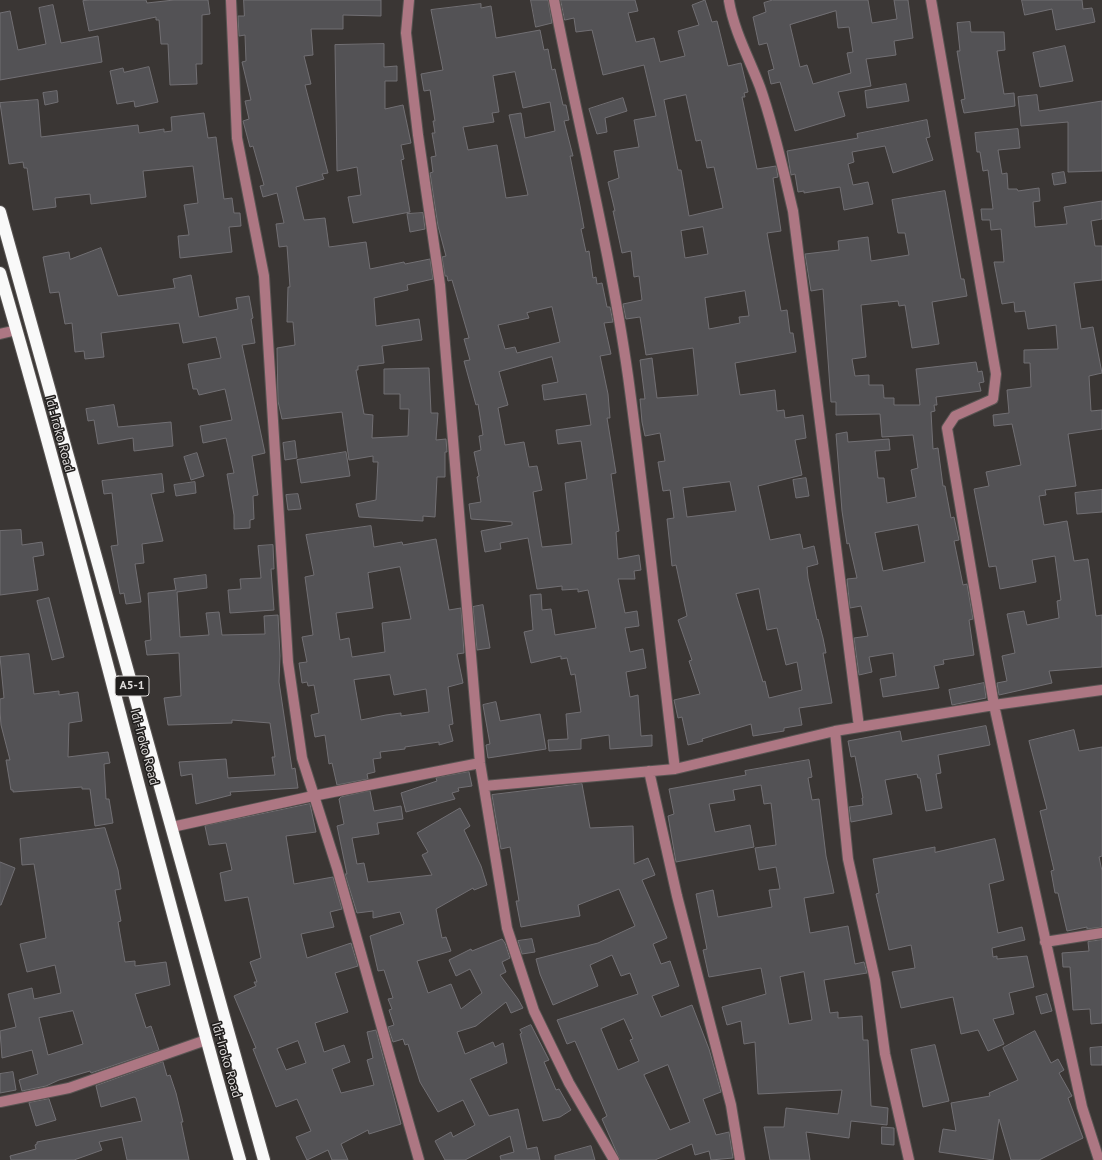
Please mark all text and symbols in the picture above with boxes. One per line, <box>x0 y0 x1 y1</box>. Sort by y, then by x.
street label: Idi-Iroko Road <box>41 394 77 474</box>
road number: A5-1 <box>115 676 149 696</box>
street label: Idi-Iroko Road <box>126 707 162 787</box>
street label: Idi-Iroko Road <box>208 1020 244 1100</box>

